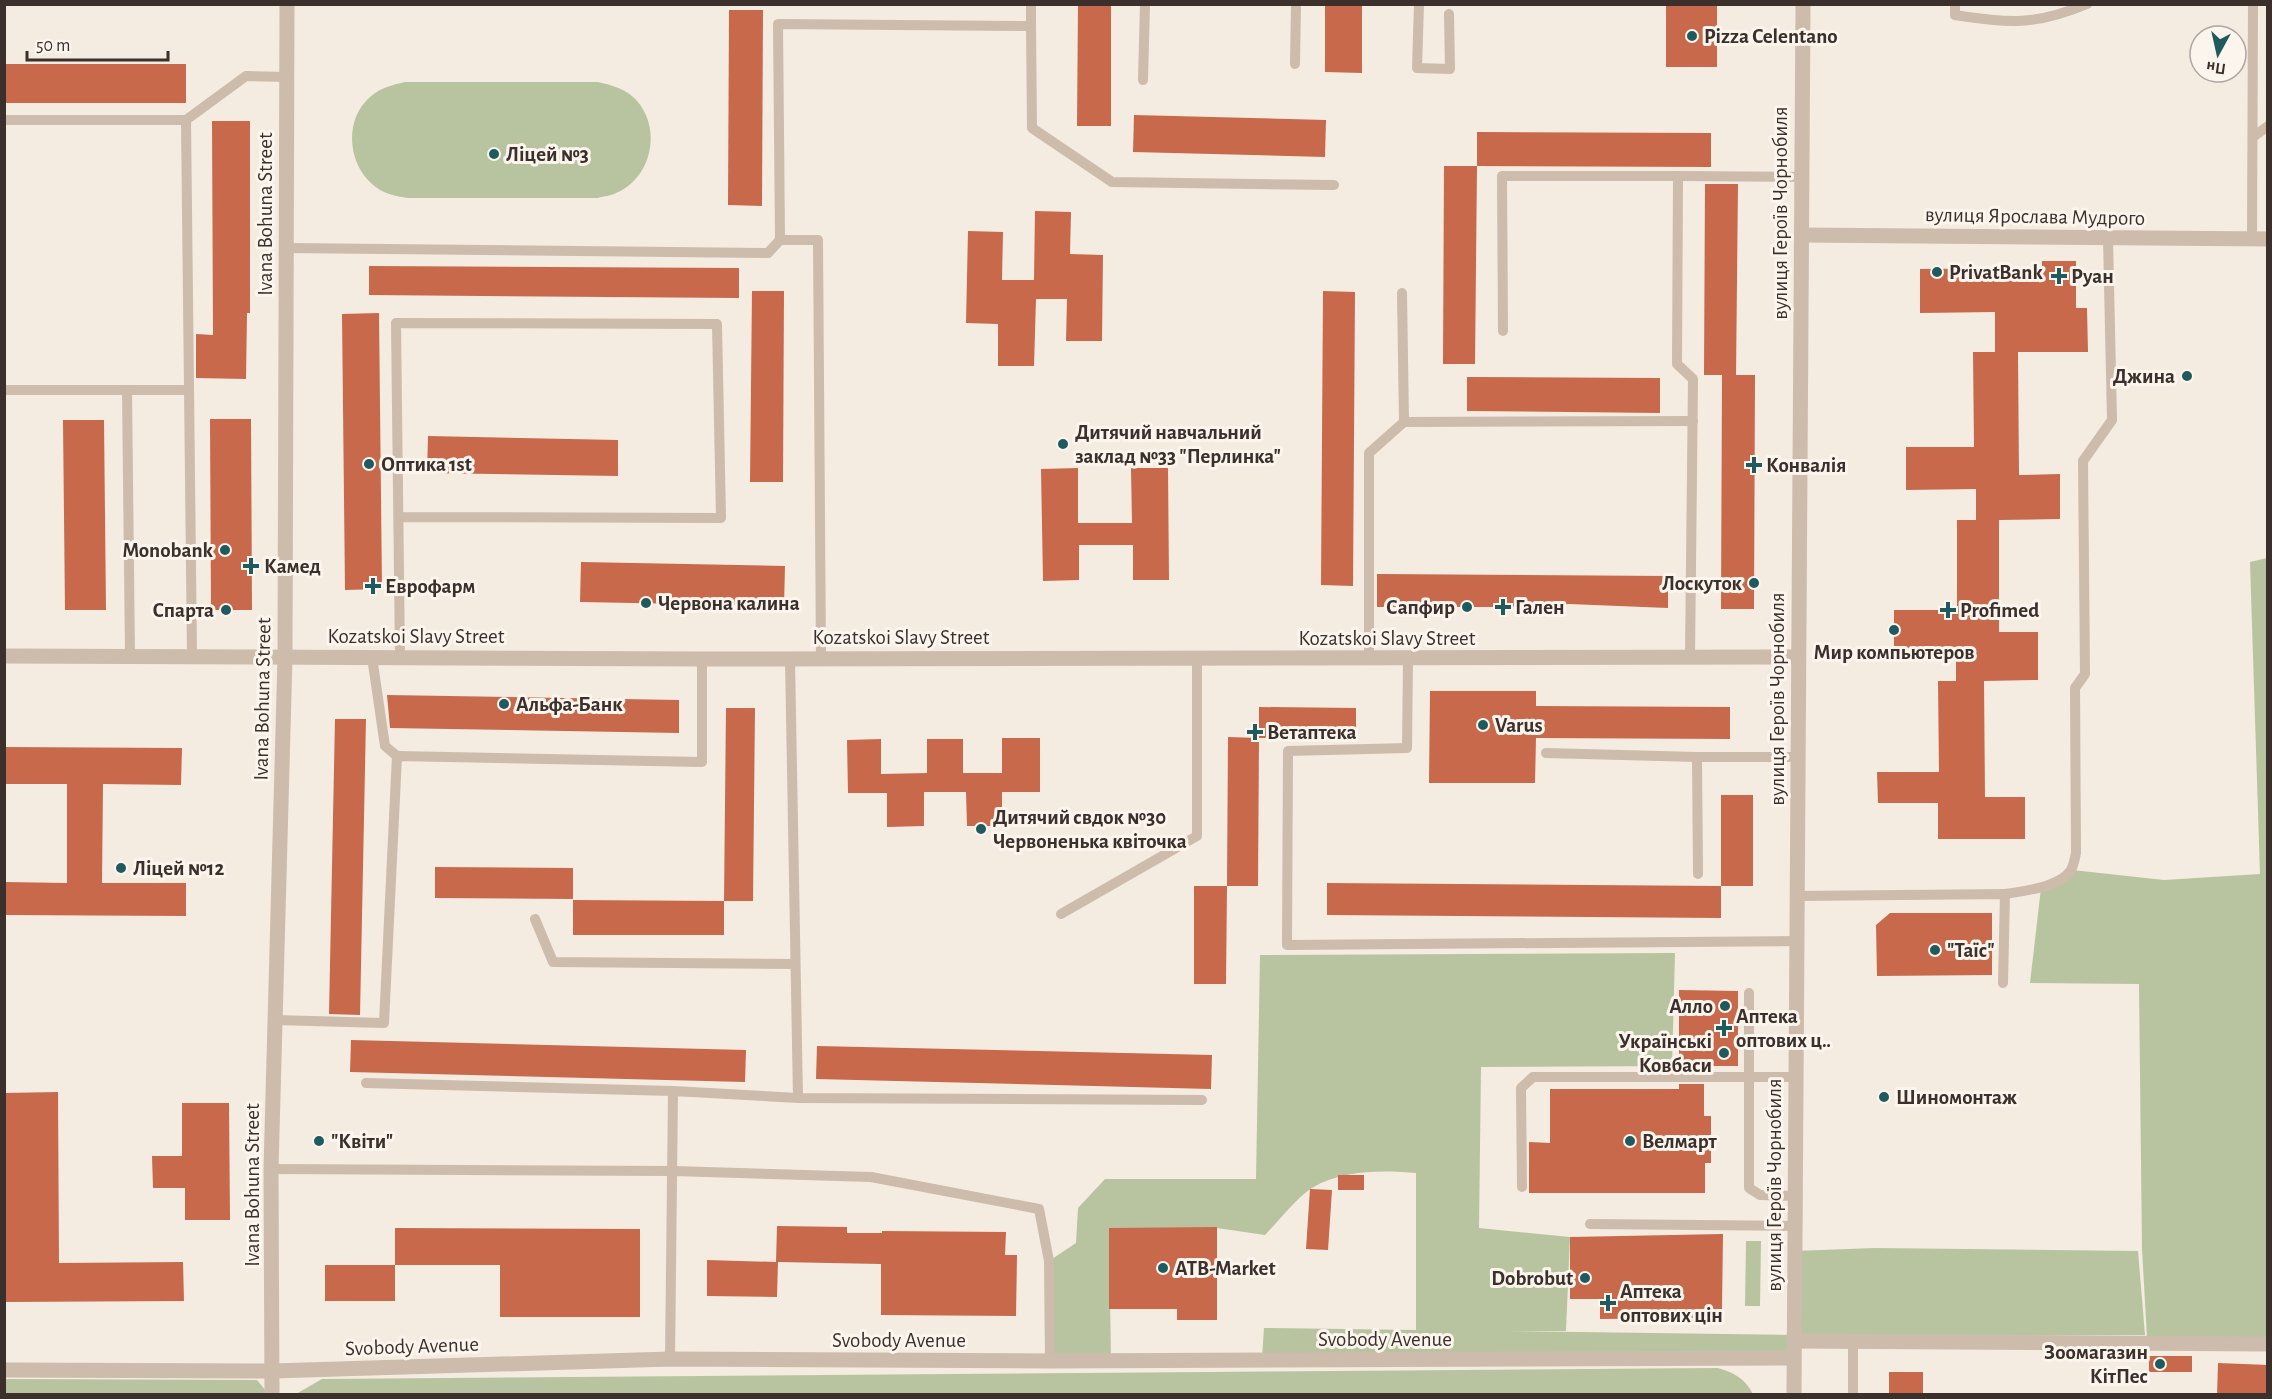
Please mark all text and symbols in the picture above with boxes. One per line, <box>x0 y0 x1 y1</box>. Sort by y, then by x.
scale bar <box>27 24 168 62</box>
north arrow <box>2188 24 2248 84</box>
place label: Pizza Celentano <box>1704 26 1838 47</box>
marker: Pizza Celentano <box>1685 29 1699 43</box>
text: 50 m <box>36 37 70 55</box>
text: Пн <box>2205 59 2227 77</box>
street label: вулиця Героїв Чорнобиля <box>1770 106 1791 320</box>
street label: Ivana Bohuna Street <box>255 132 276 296</box>
place label: Ліцей №3 <box>506 144 589 165</box>
marker: Ліцей №3 <box>487 147 501 161</box>
street label: вулиця Ярослава Мудрого <box>1925 204 2145 229</box>
place label: PrivatBank <box>1949 262 2043 283</box>
marker: PrivatBank <box>1930 265 1944 279</box>
place label: Руан <box>2071 266 2114 287</box>
marker: Руан <box>2052 269 2066 283</box>
place label: Джина <box>2113 366 2175 387</box>
marker: Джина <box>2180 369 2194 383</box>
place label: Дитячий навчальний заклад №33 "Перлинка" <box>1075 422 1281 467</box>
marker: Дитячий навчальний заклад №33 "Перлинка" <box>1056 437 1070 451</box>
place label: Оптика 1st <box>381 454 472 475</box>
place label: Конвалія <box>1766 455 1846 476</box>
marker: Оптика 1st <box>362 457 376 471</box>
marker: Конвалія <box>1747 458 1761 472</box>
place label: Monobank <box>122 540 214 561</box>
marker: Monobank <box>218 543 232 557</box>
place label: Камед <box>264 556 321 577</box>
marker: Камед <box>242 557 260 575</box>
place label: Лоскуток <box>1662 573 1743 594</box>
place label: Еврофарм <box>385 576 476 597</box>
marker: Лоскуток <box>1747 576 1761 590</box>
marker: Еврофарм <box>366 579 380 593</box>
street label: вулиця Героїв Чорнобиля <box>1767 592 1788 806</box>
place label: Червона калина <box>658 593 800 614</box>
marker: Червона калина <box>639 596 653 610</box>
place label: Сапфир <box>1386 597 1455 618</box>
place label: Гален <box>1515 597 1565 618</box>
place label: Спарта <box>152 600 214 621</box>
marker: Сапфир <box>1460 600 1474 614</box>
marker: Гален <box>1496 600 1510 614</box>
place label: Profimed <box>1960 600 2039 621</box>
marker: Спарта <box>219 603 233 617</box>
marker: Profimed <box>1941 603 1955 617</box>
street label: Ivana Bohuna Street <box>251 617 274 781</box>
marker: Мир компьютеров <box>1887 623 1901 637</box>
street label: Kozatskoi Slavy Street <box>327 626 505 647</box>
street label: Kozatskoi Slavy Street <box>812 627 990 648</box>
street label: Kozatskoi Slavy Street <box>1298 628 1476 649</box>
place label: Мир компьютеров <box>1814 642 1975 663</box>
place label: Альфа-Банк <box>516 694 623 715</box>
marker: Альфа-Банк <box>497 697 511 711</box>
place label: Varus <box>1495 715 1543 736</box>
marker: Varus <box>1476 718 1490 732</box>
place label: Ветаптека <box>1267 722 1357 743</box>
marker: Ветаптека <box>1248 725 1262 739</box>
place label: Дитячий свдок №30 Червоненька квіточка <box>993 807 1187 852</box>
marker: Дитячий свдок №30 Червоненька квіточка <box>974 822 988 836</box>
place label: Ліцей №12 <box>133 858 224 879</box>
marker: Ліцей №12 <box>114 861 128 875</box>
place label: "Таїс" <box>1947 940 1995 961</box>
marker: "Таїс" <box>1928 943 1942 957</box>
place label: Алло <box>1669 996 1713 1017</box>
marker: Алло <box>1718 999 1732 1013</box>
place label: Аптека оптових ц‥ <box>1736 1006 1831 1051</box>
marker: Аптека оптових ц‥ <box>1717 1021 1731 1035</box>
place label: Українські Ковбаси <box>1619 1031 1712 1076</box>
marker: Українські Ковбаси <box>1717 1046 1731 1060</box>
street label: вулиця Героїв Чорнобиля <box>1764 1078 1785 1292</box>
place label: Шиномонтаж <box>1896 1087 2017 1108</box>
marker: Шиномонтаж <box>1877 1090 1891 1104</box>
street label: Ivana Bohuna Street <box>242 1103 263 1267</box>
place label: "Квіти" <box>331 1131 393 1152</box>
place label: Велмарт <box>1642 1131 1718 1152</box>
marker: "Квіти" <box>312 1134 326 1148</box>
marker: Велмарт <box>1623 1134 1637 1148</box>
place label: ATB-Market <box>1175 1258 1276 1279</box>
marker: ATB-Market <box>1156 1261 1170 1275</box>
place label: Dobrobut <box>1491 1268 1573 1289</box>
marker: Dobrobut <box>1578 1271 1592 1285</box>
place label: Аптека оптових цін <box>1620 1281 1723 1326</box>
marker: Аптека оптових цін <box>1601 1296 1615 1310</box>
street label: Svobody Avenue <box>1318 1329 1452 1350</box>
street label: Svobody Avenue <box>832 1330 966 1351</box>
street label: Svobody Avenue <box>345 1334 479 1359</box>
place label: Зоомагазин КітПес <box>2044 1342 2148 1387</box>
marker: Зоомагазин КітПес <box>2153 1357 2167 1371</box>

